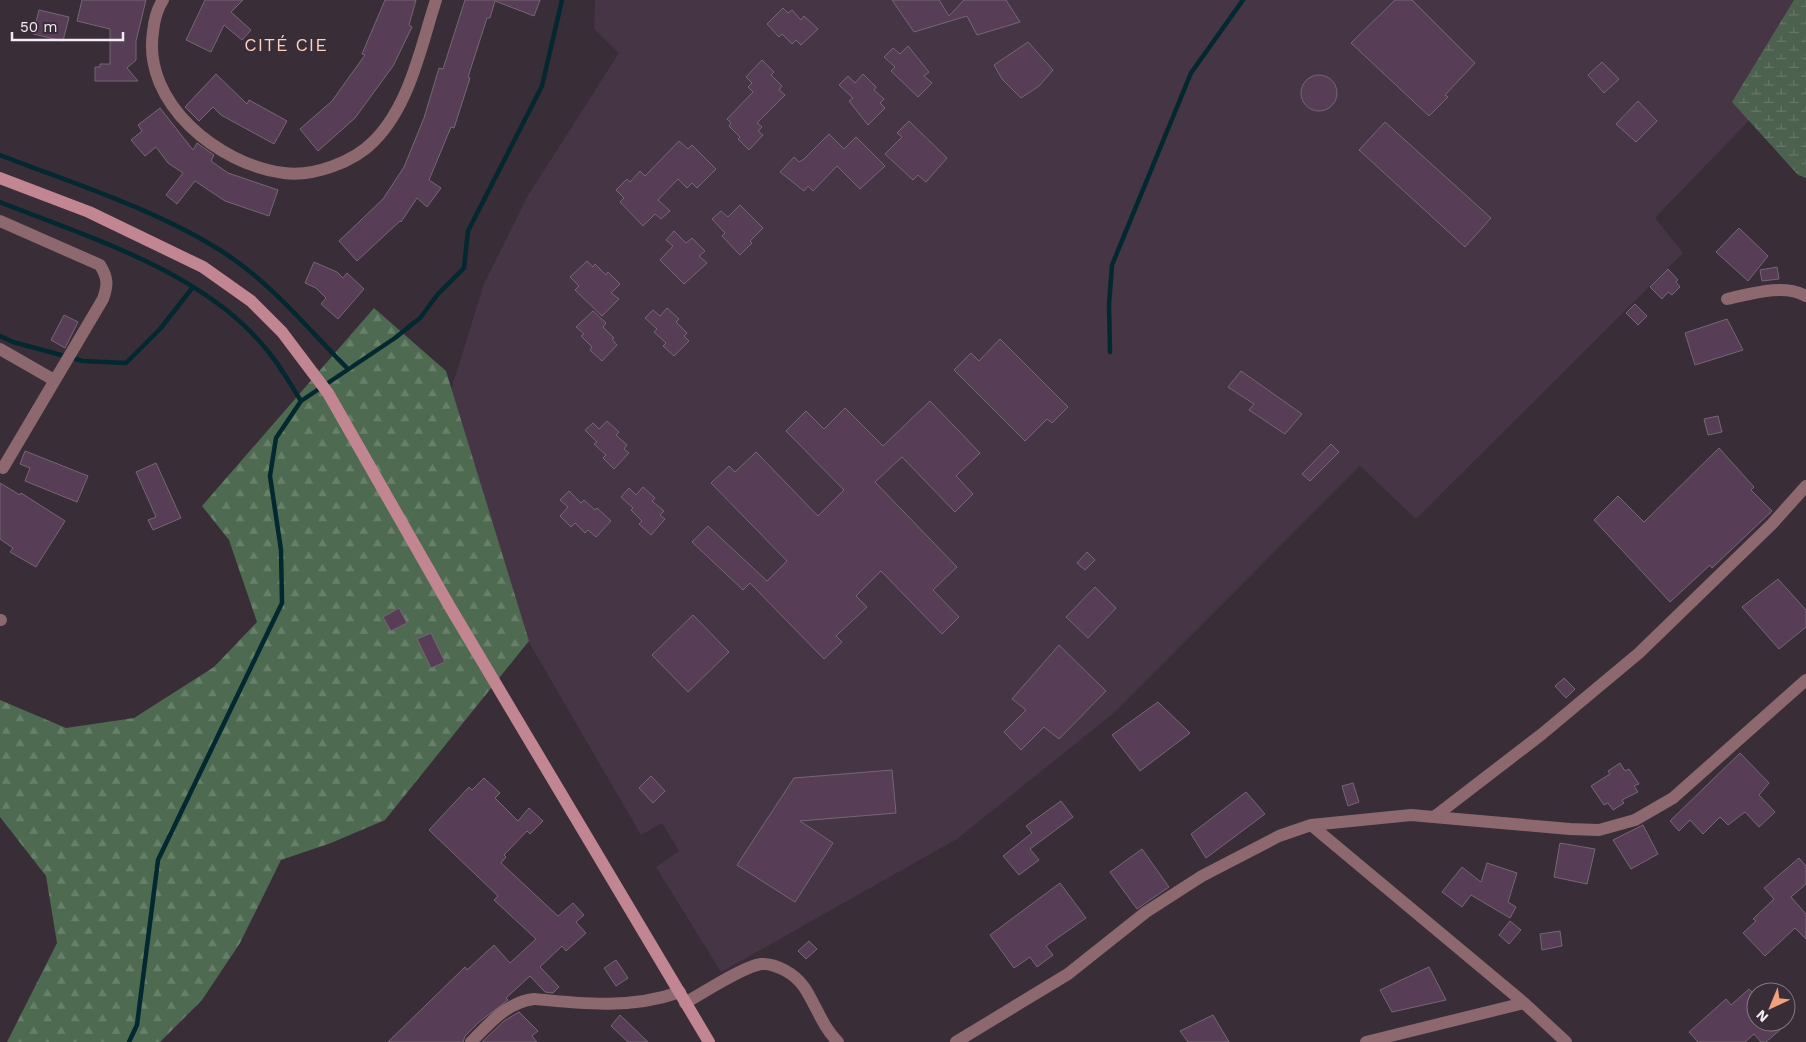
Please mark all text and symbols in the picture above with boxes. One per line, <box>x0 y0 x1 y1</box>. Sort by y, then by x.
scale bar <box>12 10 124 42</box>
text: 50 m <box>20 18 57 36</box>
district label: CITÉ CIE <box>244 34 328 55</box>
north arrow <box>1746 982 1796 1032</box>
text: N <box>1753 1007 1771 1026</box>

